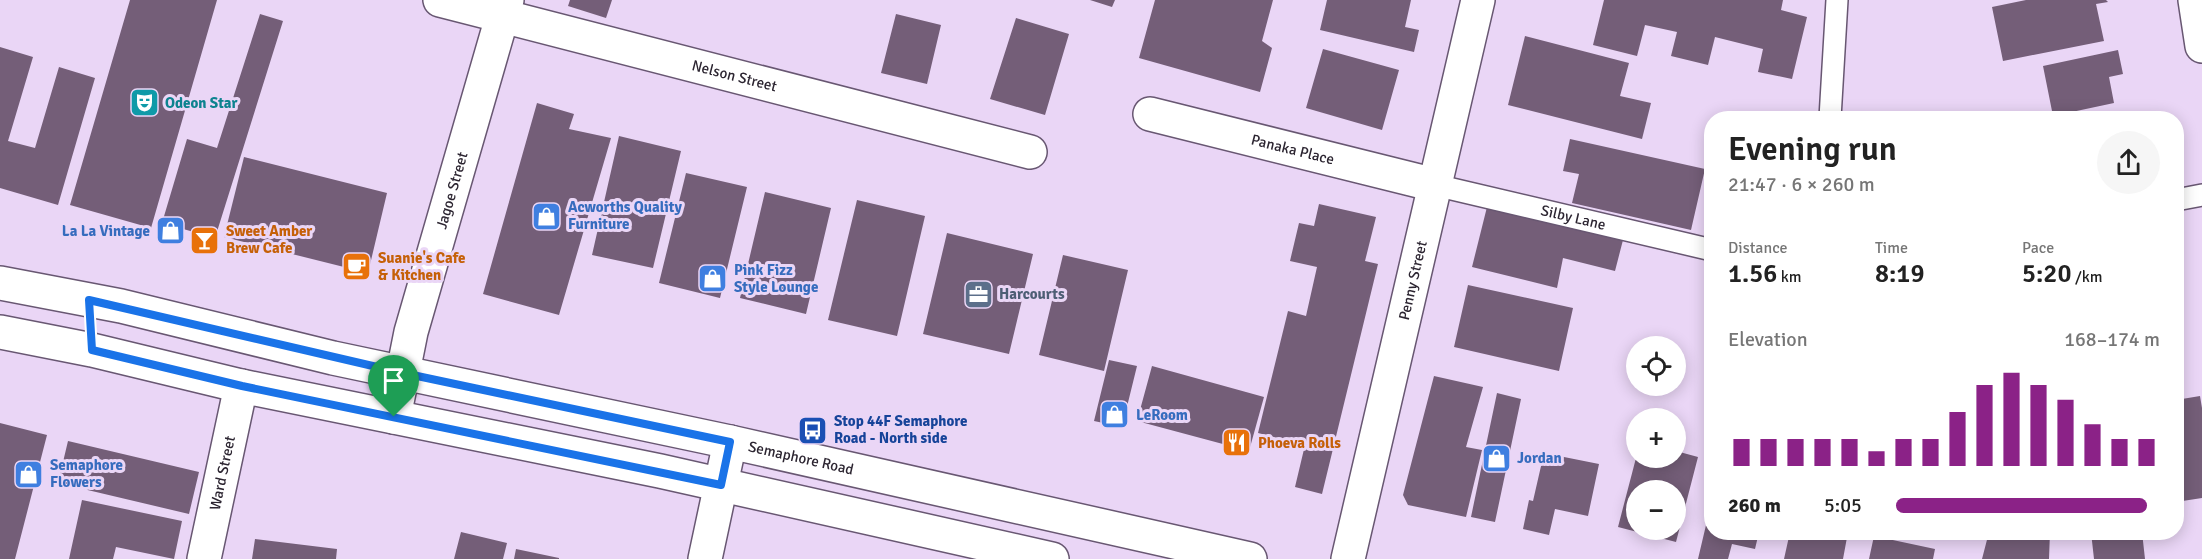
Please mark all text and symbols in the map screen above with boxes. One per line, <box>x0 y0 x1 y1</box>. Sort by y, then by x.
street label: Nelson Street <box>690 56 779 95</box>
theatre icon: Odeon Star <box>128 87 160 119</box>
place label: Odeon Star <box>165 94 238 112</box>
text: Evening run <box>1728 129 1897 170</box>
street label: Panaka Place <box>1249 131 1336 169</box>
button: share <box>2097 131 2160 194</box>
street label: Jagoe Street <box>432 150 472 231</box>
text: 21:47 · 6 × 260 m <box>1728 172 1875 197</box>
place label: Acworths Quality Furniture <box>568 198 682 233</box>
shop icon: Acworths Quality Furniture <box>531 200 563 232</box>
street label: Silby Lane <box>1539 201 1607 234</box>
shop icon: La La Vintage <box>155 215 187 247</box>
place label: La La Vintage <box>62 222 150 240</box>
place label: Sweet Amber Brew Cafe <box>226 222 312 257</box>
bar icon: Sweet Amber Brew Cafe <box>189 224 221 256</box>
text: Distance <box>1728 238 1788 258</box>
text: Time <box>1875 238 1908 258</box>
text: Pace <box>2022 238 2054 258</box>
street label: Penny Street <box>1395 239 1431 322</box>
place label: Suanie's Cafe & Kitchen <box>378 249 465 284</box>
cafe icon: Suanie's Cafe & Kitchen <box>341 251 373 283</box>
text: 1.56 <box>1728 258 1777 290</box>
text: 8:19 <box>1875 258 1924 290</box>
text: 5:20 <box>2022 258 2071 290</box>
place label: Pink Fizz Style Lounge <box>734 261 818 296</box>
shop icon: Pink Fizz Style Lounge <box>697 263 729 295</box>
text: km <box>1777 267 1802 287</box>
text: /km <box>2071 267 2103 287</box>
office icon: Harcourts <box>962 278 994 310</box>
place label: Harcourts <box>999 285 1065 303</box>
text: Elevation <box>1728 327 1808 352</box>
text: 168–174 m <box>2064 327 2160 352</box>
map controls <box>1626 336 1686 540</box>
button: locate <box>1626 336 1686 396</box>
pin <box>368 355 419 417</box>
icon: arrive <box>377 364 410 397</box>
shop icon: LeRoom <box>1099 399 1131 431</box>
place label: LeRoom <box>1136 406 1188 424</box>
button: + <box>1626 408 1686 468</box>
place label: Stop 44F Semaphore Road - North side <box>834 412 967 447</box>
bus stop icon: Stop 44F Semaphore Road - North side <box>797 414 829 446</box>
restaurant icon: Phoeva Rolls <box>1221 427 1253 459</box>
street label: Ward Street <box>206 434 239 512</box>
place label: Phoeva Rolls <box>1258 434 1341 452</box>
street label: Semaphore Road <box>747 437 855 479</box>
shop icon: Jordan <box>1480 442 1512 474</box>
place label: Jordan <box>1517 449 1562 467</box>
place label: Semaphore Flowers <box>50 456 123 491</box>
shop icon: Semaphore Flowers <box>13 458 45 490</box>
button: − <box>1626 480 1686 540</box>
text: 260 m <box>1728 493 1781 518</box>
text: 5:05 <box>1824 493 1862 518</box>

